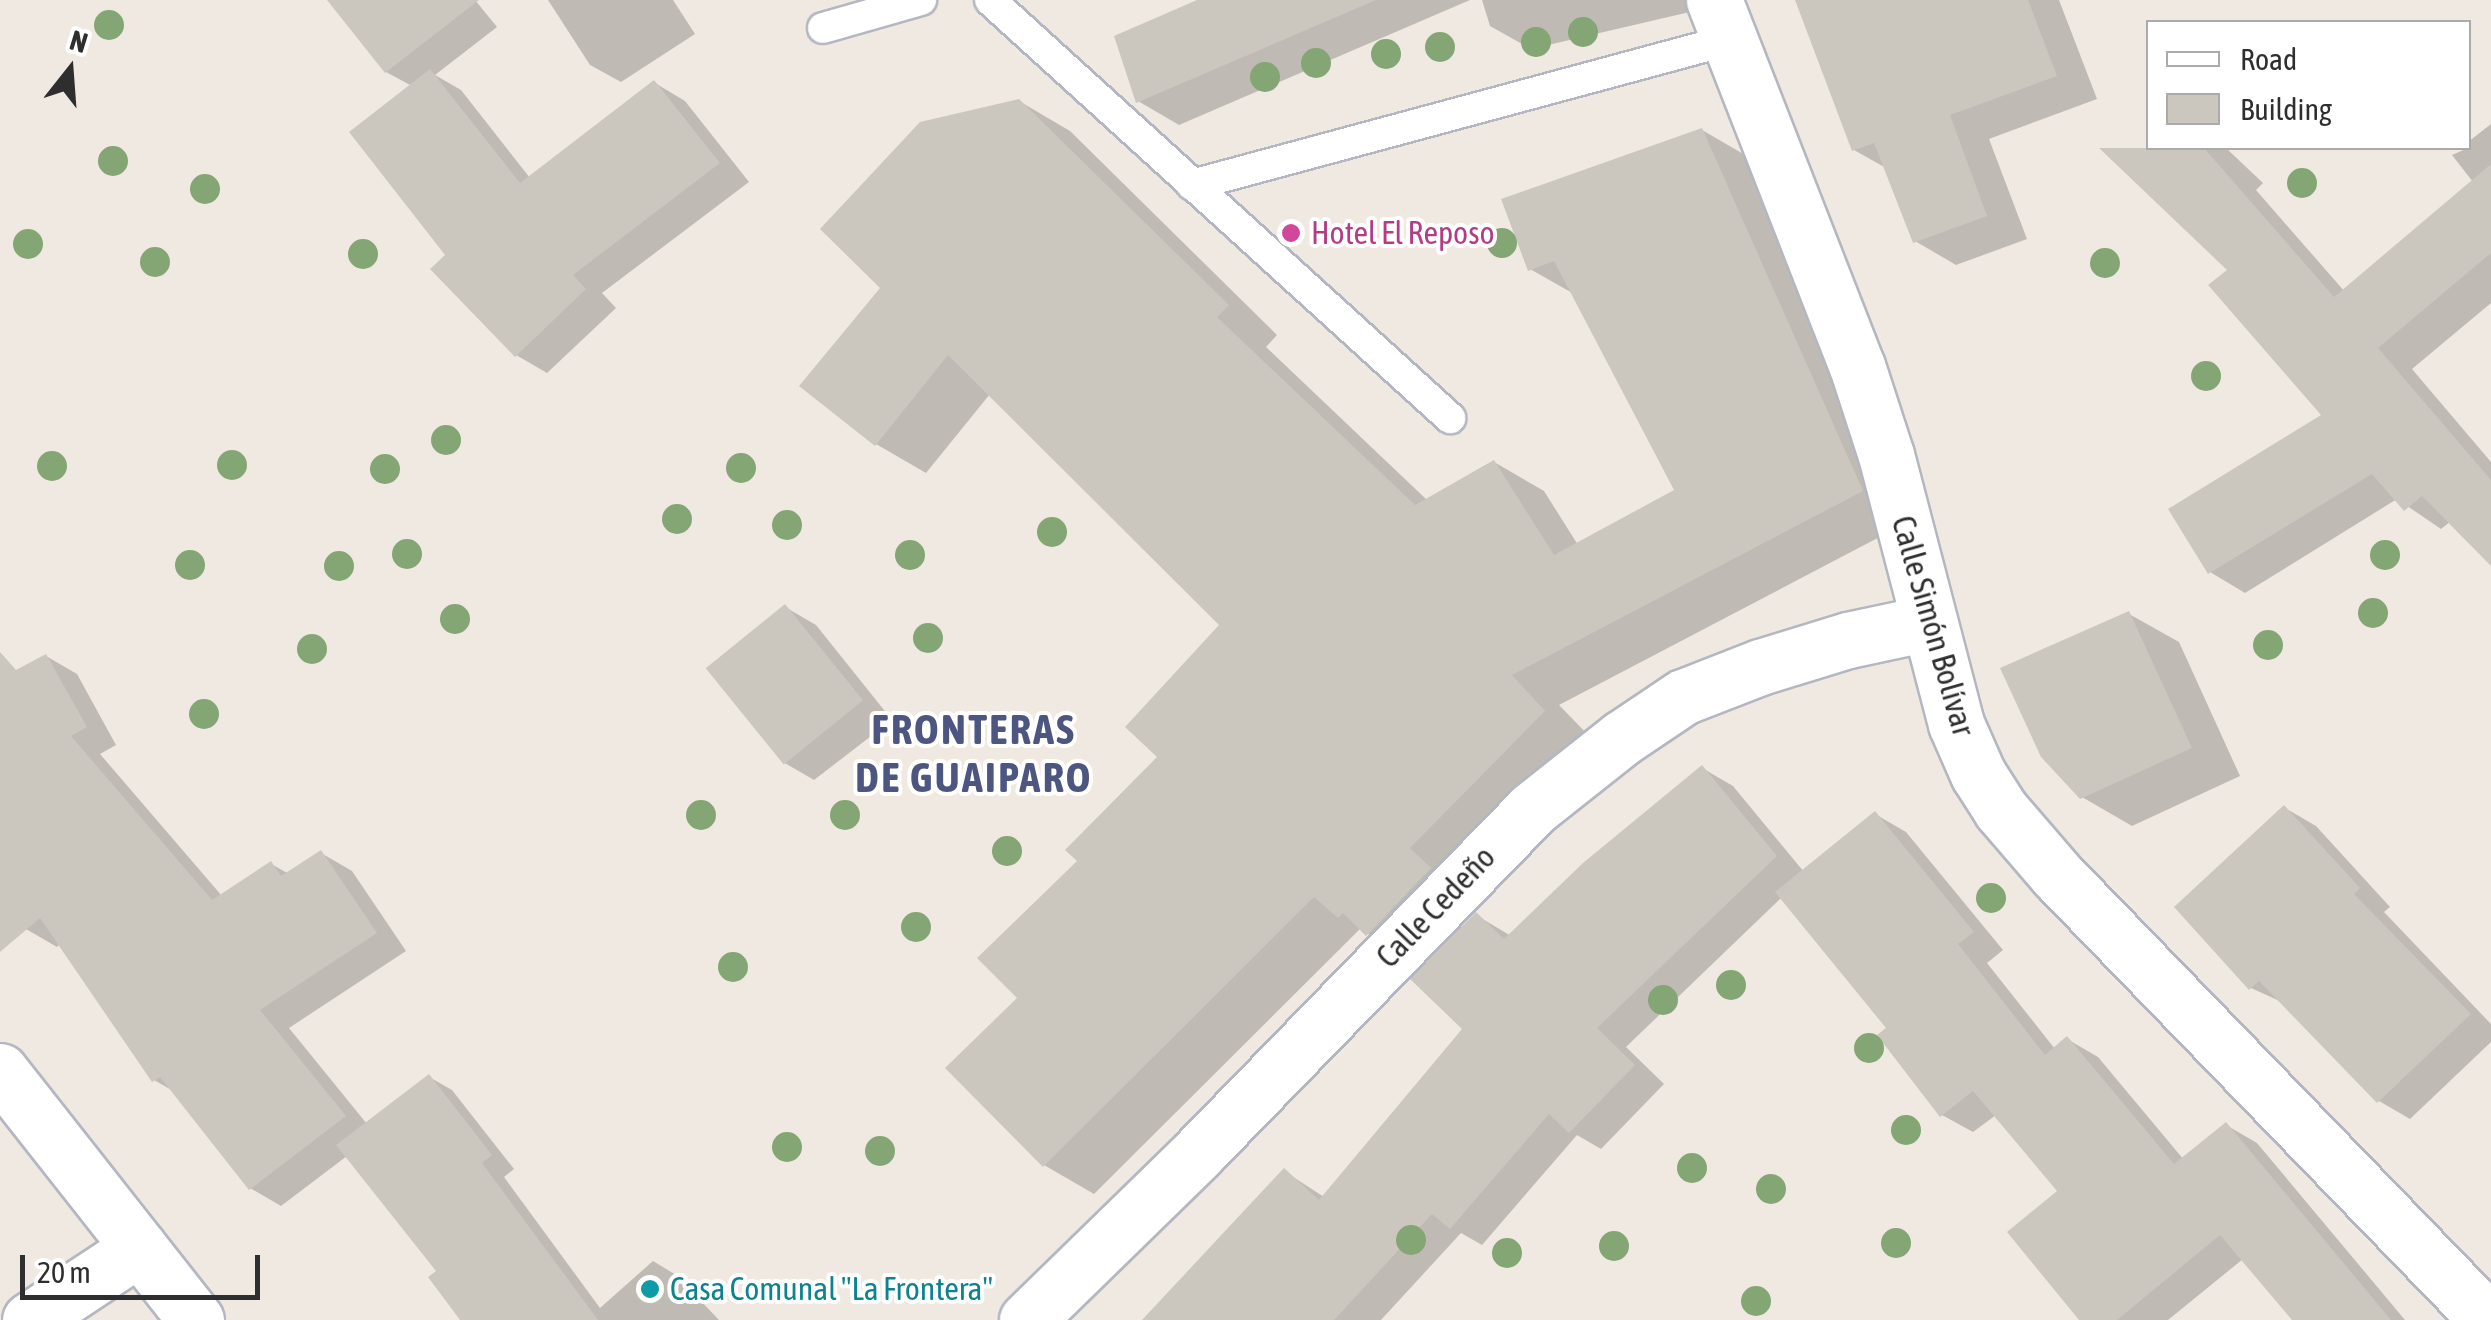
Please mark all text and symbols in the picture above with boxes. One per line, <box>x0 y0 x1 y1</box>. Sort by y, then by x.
north arrow <box>20 20 120 120</box>
legend <box>2146 20 2471 150</box>
text: N <box>66 24 91 59</box>
text: Road <box>2240 42 2297 76</box>
text: Building <box>2240 92 2332 126</box>
place label: Hotel El Reposo <box>1311 214 1494 252</box>
marker: Hotel El Reposo <box>1280 222 1302 244</box>
street label: Calle Simón Bolívar <box>1883 512 1983 740</box>
district label: FRONTERAS DE GUAIPARO <box>855 704 1093 802</box>
street label: Calle Cedeño <box>1369 838 1503 976</box>
scale bar <box>25 1235 265 1297</box>
text: 20 m <box>37 1255 91 1289</box>
place label: Casa Comunal "La Frontera" <box>670 1270 993 1308</box>
marker: Casa Comunal "La Frontera" <box>639 1278 661 1300</box>

